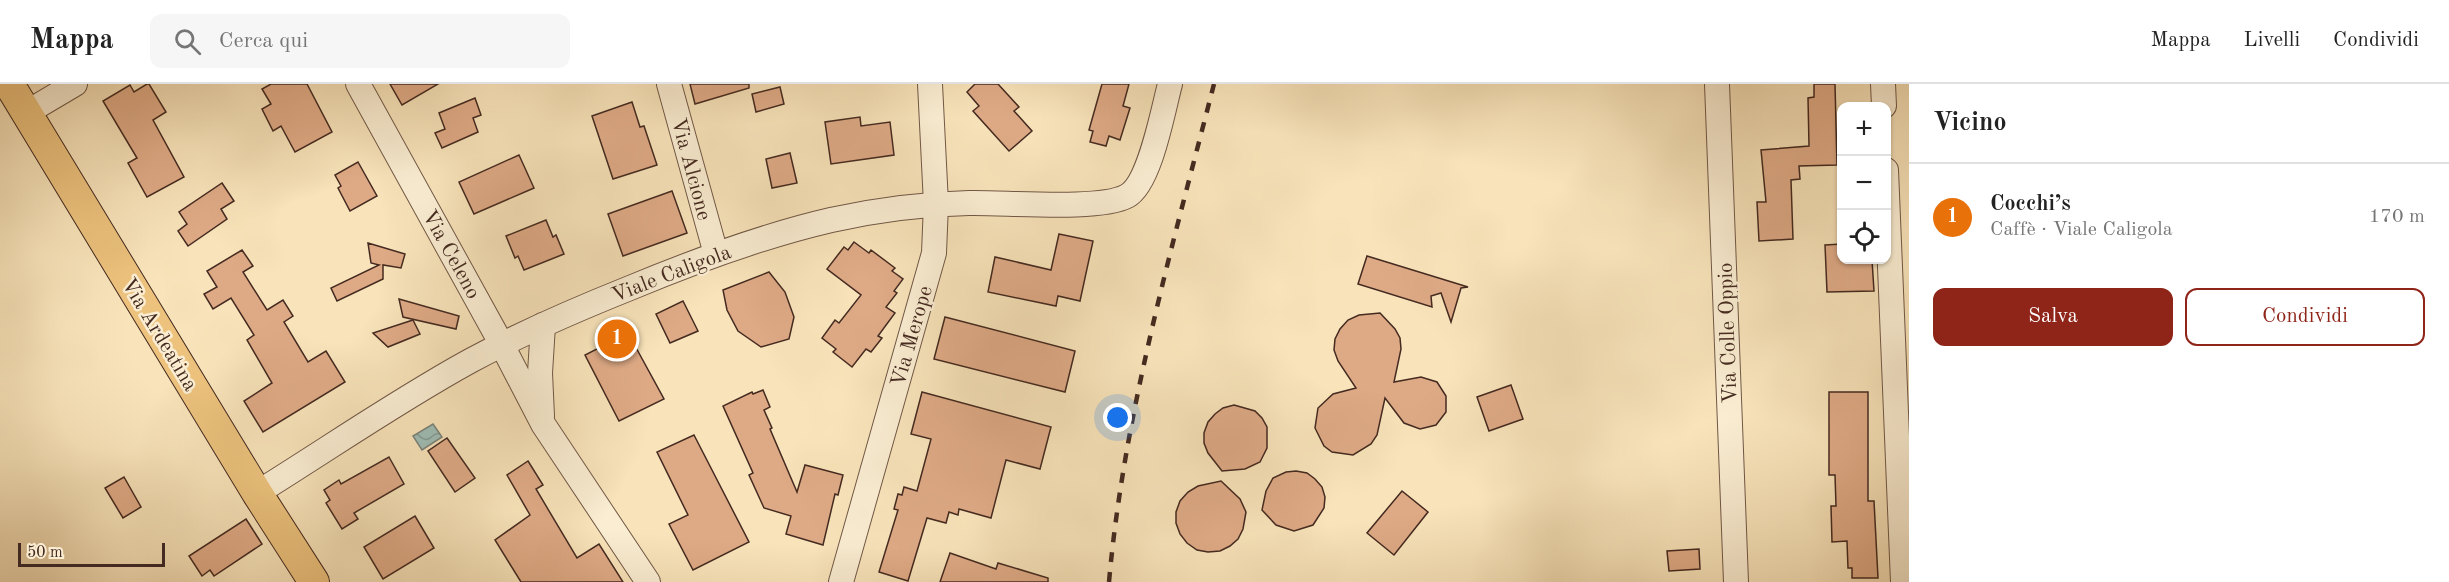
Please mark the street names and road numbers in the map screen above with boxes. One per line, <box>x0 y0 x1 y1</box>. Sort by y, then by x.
street label: Via Alcione <box>667 116 714 223</box>
street label: Via Celeno <box>418 207 484 303</box>
street label: Viale Caligola <box>609 242 734 307</box>
street label: Via Colle Oppio <box>1716 262 1741 404</box>
street label: Via Ardeatina <box>117 275 201 395</box>
street label: Via Merope <box>888 284 937 389</box>

